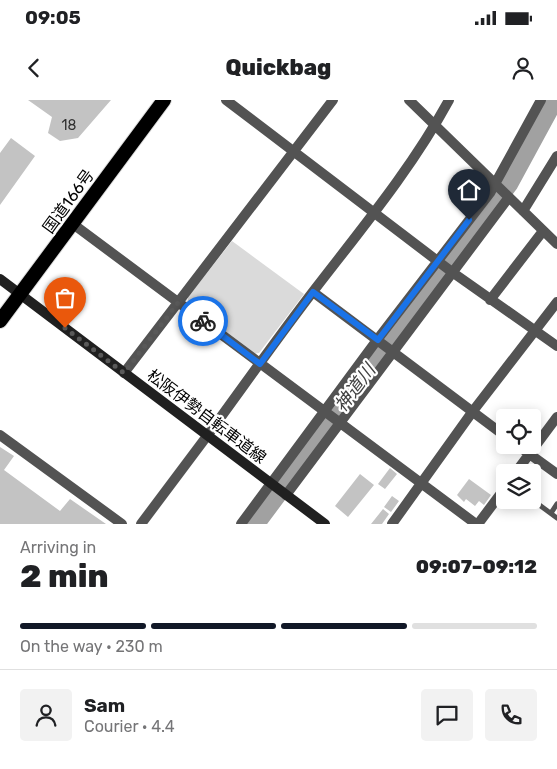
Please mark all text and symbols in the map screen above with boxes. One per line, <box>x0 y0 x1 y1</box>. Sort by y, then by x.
text: 09:05 <box>25 6 81 29</box>
icon: back <box>20 54 48 82</box>
text: Quickbag <box>226 54 331 81</box>
icon: person <box>509 54 537 82</box>
house number: 18 <box>62 117 77 134</box>
street label: 国道166号 <box>39 166 98 237</box>
pin <box>448 169 490 220</box>
icon: home <box>455 176 483 204</box>
pin <box>44 277 86 328</box>
icon: bag <box>51 284 79 312</box>
courier <box>178 296 228 346</box>
icon: bike <box>189 307 217 335</box>
water label: 神道川 <box>330 358 381 416</box>
street label: 松阪伊勢自転車道線 <box>143 365 270 467</box>
map controls <box>496 409 541 509</box>
button: locate <box>496 409 541 454</box>
button: layers <box>496 464 541 509</box>
text: Arriving in <box>20 538 96 557</box>
text: 09:07–09:12 <box>416 555 537 578</box>
text: 2 min <box>20 557 109 595</box>
text: On the way · 230 m <box>20 637 163 656</box>
button: person <box>20 689 72 741</box>
button: chat <box>421 689 473 741</box>
button: phone <box>485 689 537 741</box>
text: Sam <box>84 694 125 717</box>
text: Courier · 4.4 <box>84 717 175 736</box>

